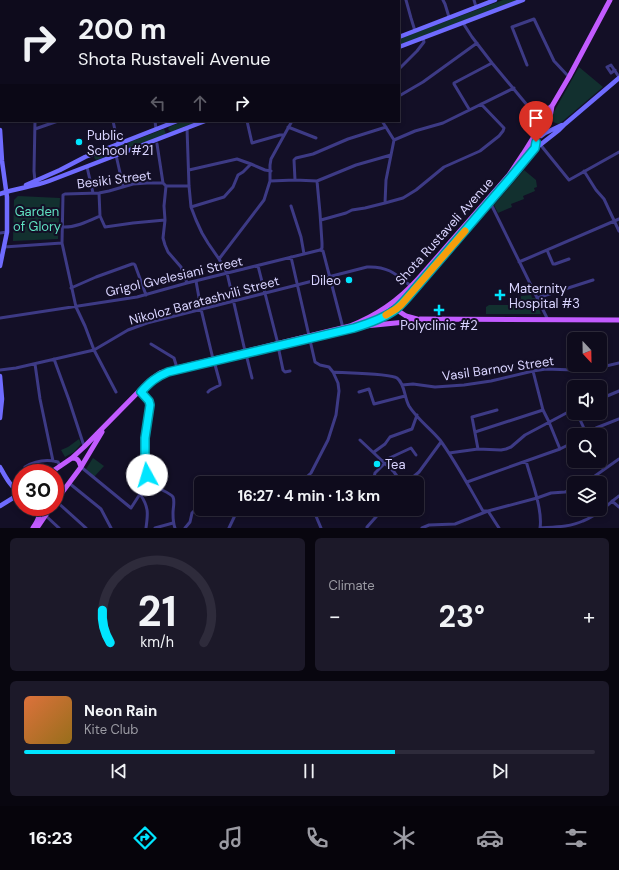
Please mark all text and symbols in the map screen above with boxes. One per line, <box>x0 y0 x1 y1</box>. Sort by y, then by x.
text: 200 m <box>78 11 166 48</box>
icon: right <box>12 16 64 68</box>
text: Shota Rustaveli Avenue <box>78 47 270 71</box>
icon: left <box>147 92 169 114</box>
icon: ahead <box>189 92 211 114</box>
icon: right <box>231 92 253 114</box>
pin <box>519 101 553 142</box>
icon: arrive <box>525 107 547 129</box>
place label: Public School #21 <box>87 127 153 159</box>
marker: Public School #21 <box>74 137 84 147</box>
street label: Besiki Street <box>76 166 152 192</box>
street label: Shota Rustaveli Avenue <box>392 174 497 289</box>
park label: Garden of Glory <box>13 203 61 235</box>
street label: Grigol Gvelesiani Street <box>104 252 244 301</box>
street label: Nikoloz Baratashvili Street <box>127 272 281 329</box>
place label: Dileo <box>311 272 341 289</box>
marker: Dileo <box>344 275 354 285</box>
place label: Maternity Hospital #3 <box>509 280 580 312</box>
marker: Maternity Hospital #3 <box>494 289 506 301</box>
marker: Polyclinic #2 <box>433 304 445 316</box>
place label: Polyclinic #2 <box>400 317 478 334</box>
north arrow <box>567 332 607 372</box>
map controls <box>567 332 607 516</box>
street label: Vasil Barnov Street <box>441 352 555 385</box>
button: sound <box>567 380 607 420</box>
button: search <box>567 428 607 468</box>
position arrow <box>126 454 168 496</box>
place label: Tea <box>385 456 406 473</box>
marker: Tea <box>372 459 382 469</box>
speed limit sign: 30 <box>12 464 64 516</box>
button: layers <box>567 476 607 516</box>
text: 16:27 · 4 min · 1.3 km <box>238 486 380 506</box>
text: Climate <box>329 577 375 594</box>
text: 21 <box>138 584 177 638</box>
text: 23° <box>439 597 485 636</box>
text: − <box>329 602 341 631</box>
text: + <box>583 602 595 631</box>
text: km/h <box>140 632 174 650</box>
text: Neon Rain <box>84 701 157 721</box>
text: Kite Club <box>84 721 138 738</box>
icon: previous <box>108 760 130 782</box>
icon: pause <box>298 760 320 782</box>
icon: next <box>489 760 511 782</box>
icon: directions <box>131 824 159 852</box>
icon: music <box>217 824 245 852</box>
icon: phone <box>303 824 331 852</box>
icon: climate <box>390 824 418 852</box>
icon: car <box>476 824 504 852</box>
icon: filters <box>562 824 590 852</box>
text: 16:23 <box>29 826 73 850</box>

